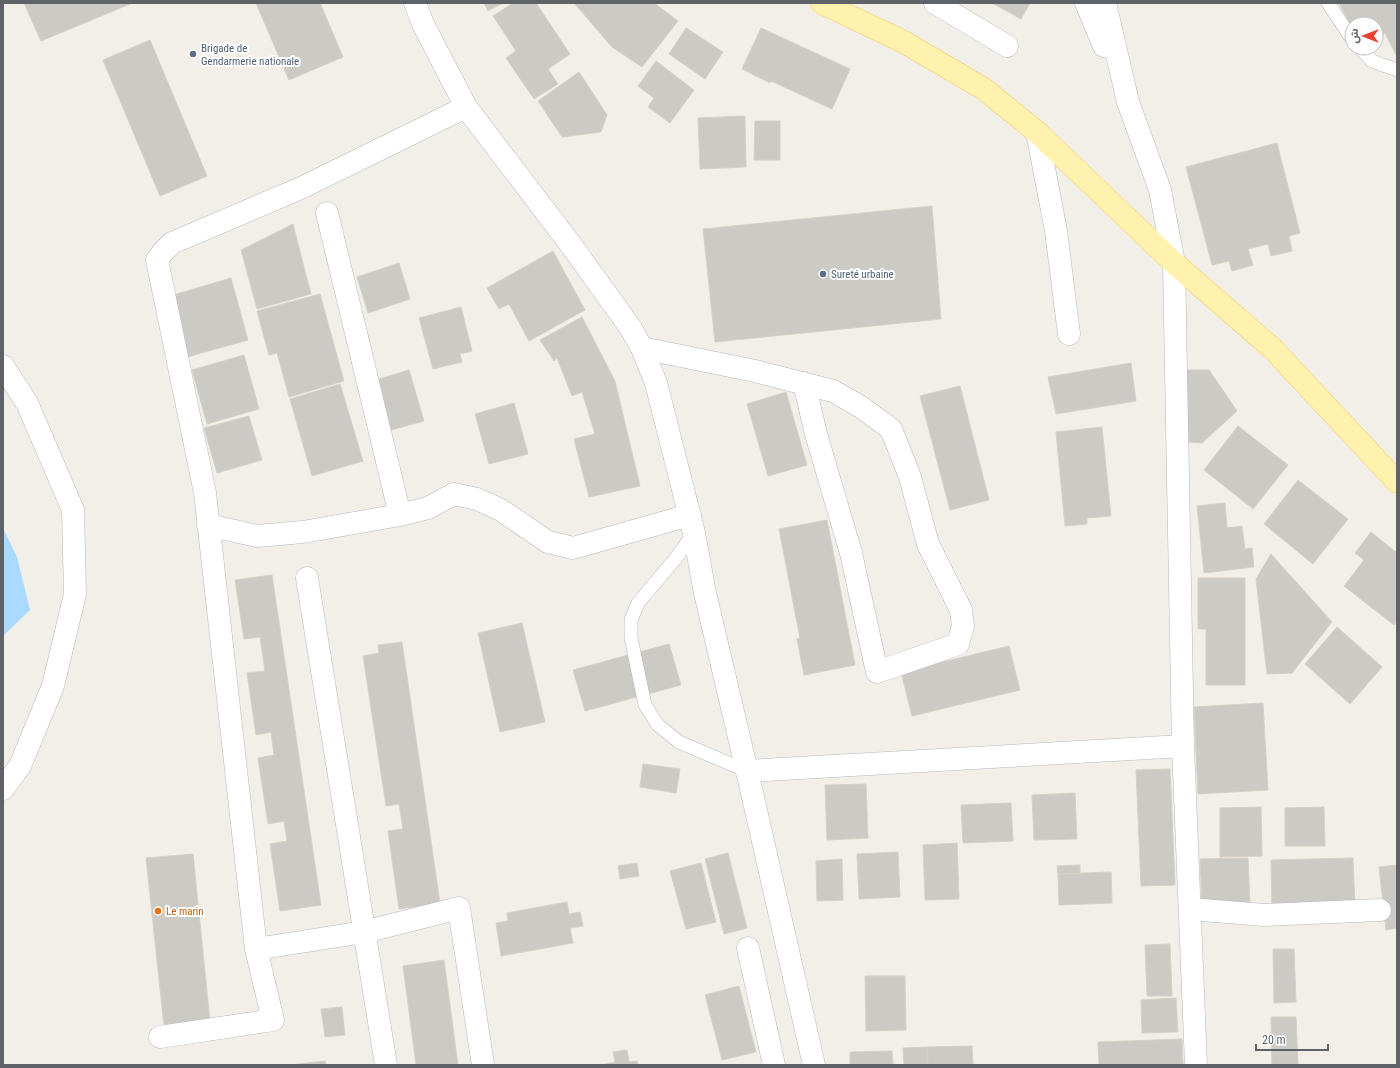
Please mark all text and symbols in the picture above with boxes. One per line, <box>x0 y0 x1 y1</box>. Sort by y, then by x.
north arrow <box>1344 16 1384 56</box>
text: ش <box>1348 28 1361 44</box>
place label: Brigade de Gendarmerie nationale <box>201 42 299 68</box>
marker: Brigade de Gendarmerie nationale <box>188 49 198 59</box>
place label: Sureté urbaine <box>831 268 894 281</box>
marker: Sureté urbaine <box>818 269 828 279</box>
place label: Le marin <box>166 905 204 918</box>
marker: Le marin <box>153 906 163 916</box>
scale bar <box>1256 1026 1328 1052</box>
text: 20 m <box>1262 1033 1286 1047</box>

